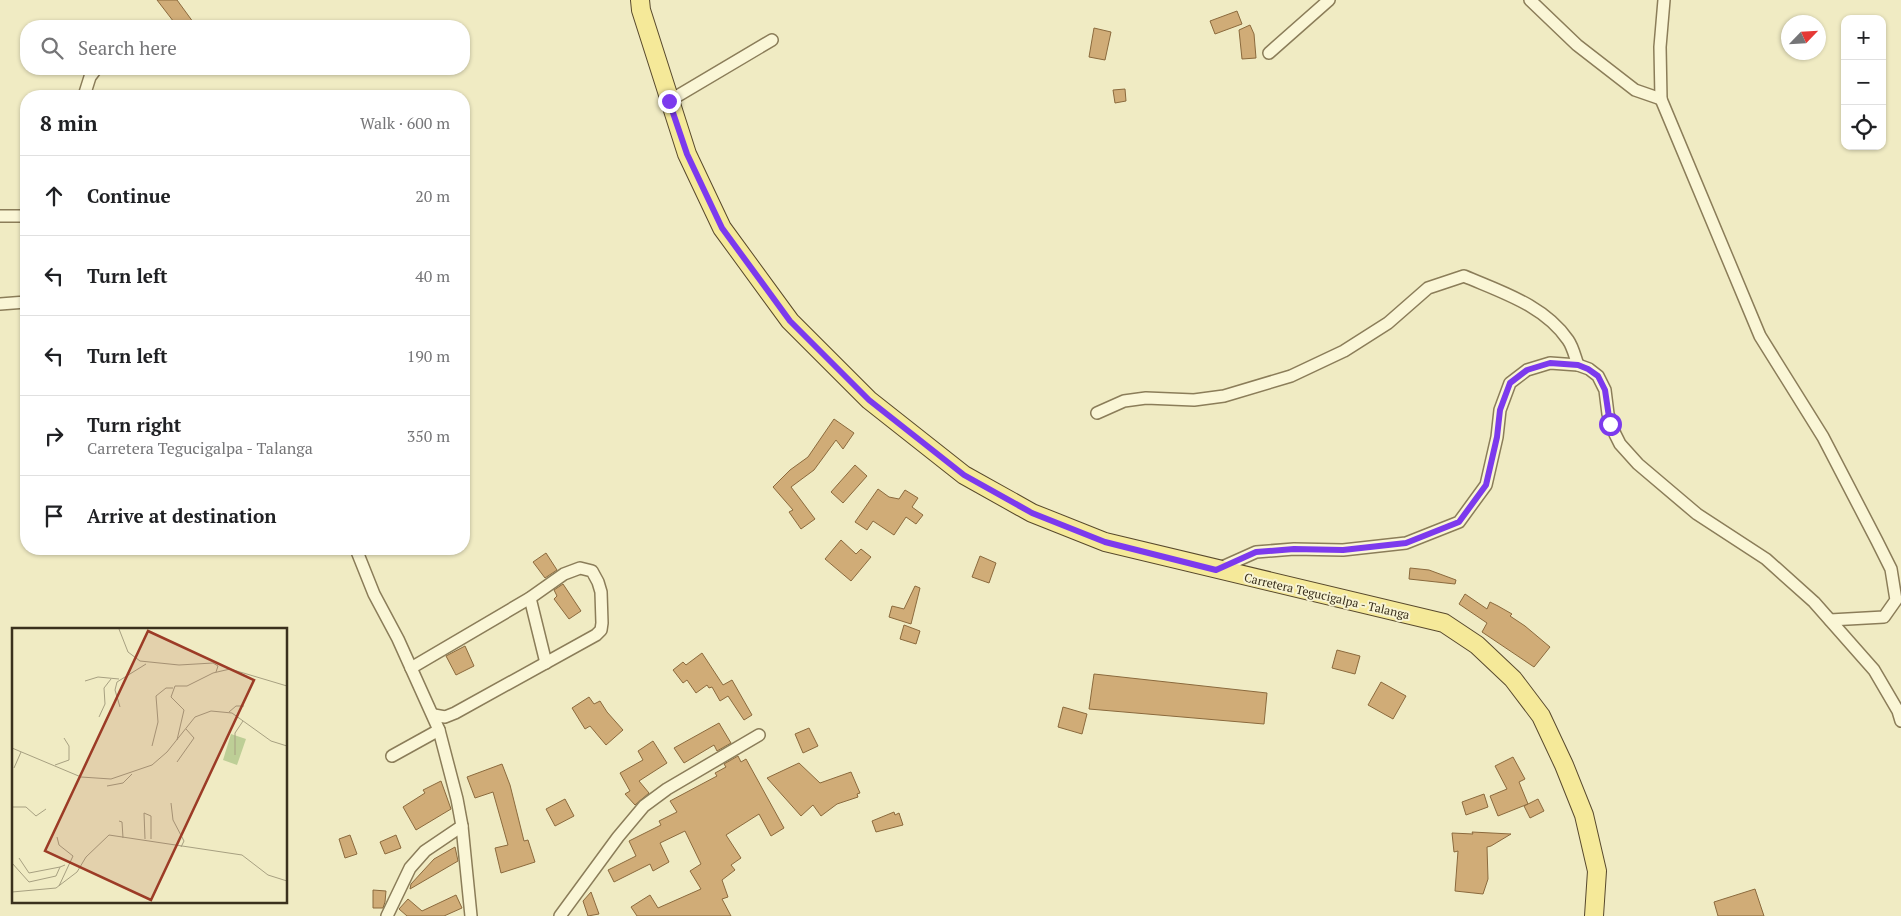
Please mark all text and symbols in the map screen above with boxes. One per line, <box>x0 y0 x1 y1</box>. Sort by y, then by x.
north arrow <box>1781 15 1826 60</box>
map controls <box>1841 15 1886 150</box>
button: + <box>1841 15 1886 60</box>
search box <box>20 20 470 75</box>
icon: search <box>38 34 66 62</box>
text: Search here <box>78 35 177 60</box>
button: − <box>1841 60 1886 105</box>
route end <box>658 90 681 113</box>
button: locate <box>1841 105 1886 150</box>
text: 8 min <box>40 109 97 137</box>
text: Walk · 600 m <box>360 112 450 134</box>
icon: ahead <box>40 182 68 210</box>
text: Continue <box>87 183 171 208</box>
text: 20 m <box>415 185 450 207</box>
icon: left <box>40 262 68 290</box>
text: Turn left <box>87 263 168 288</box>
text: 40 m <box>415 265 450 287</box>
icon: left <box>40 342 68 370</box>
text: Turn left <box>87 343 168 368</box>
text: 190 m <box>407 345 450 367</box>
text: Turn right <box>87 412 181 437</box>
route start <box>1599 413 1622 436</box>
icon: right <box>40 422 68 450</box>
text: 350 m <box>407 425 450 447</box>
text: Carretera Tegucigalpa - Talanga <box>87 437 313 459</box>
icon: arrive <box>40 502 68 530</box>
text: Arrive at destination <box>87 503 276 528</box>
street label: Carretera Tegucigalpa - Talanga <box>1243 570 1411 622</box>
inset map <box>12 628 288 904</box>

